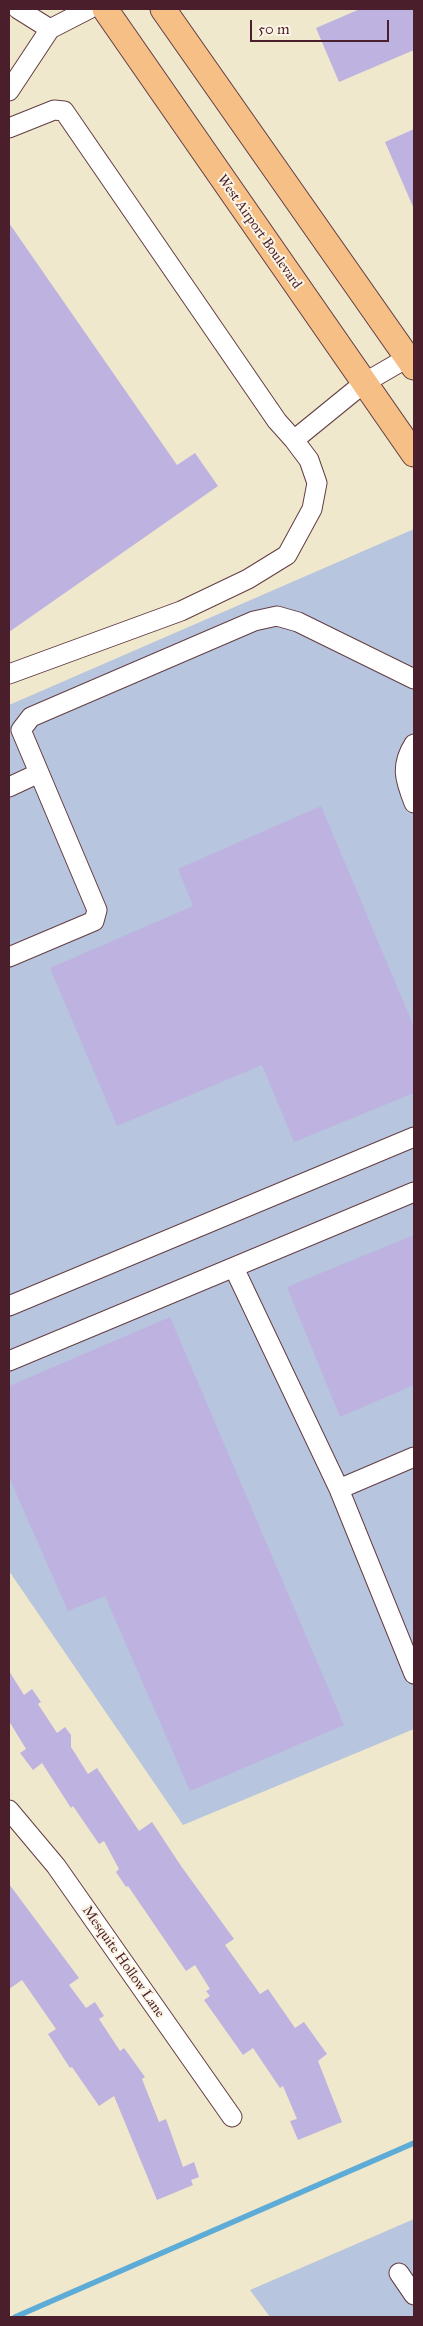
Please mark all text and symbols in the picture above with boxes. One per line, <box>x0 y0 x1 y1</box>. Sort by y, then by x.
scale bar <box>253 10 392 42</box>
text: 50 m <box>258 20 290 38</box>
street label: West Airport Boulevard <box>213 172 305 292</box>
street label: Mesquite Hollow Lane <box>78 1903 168 2021</box>

